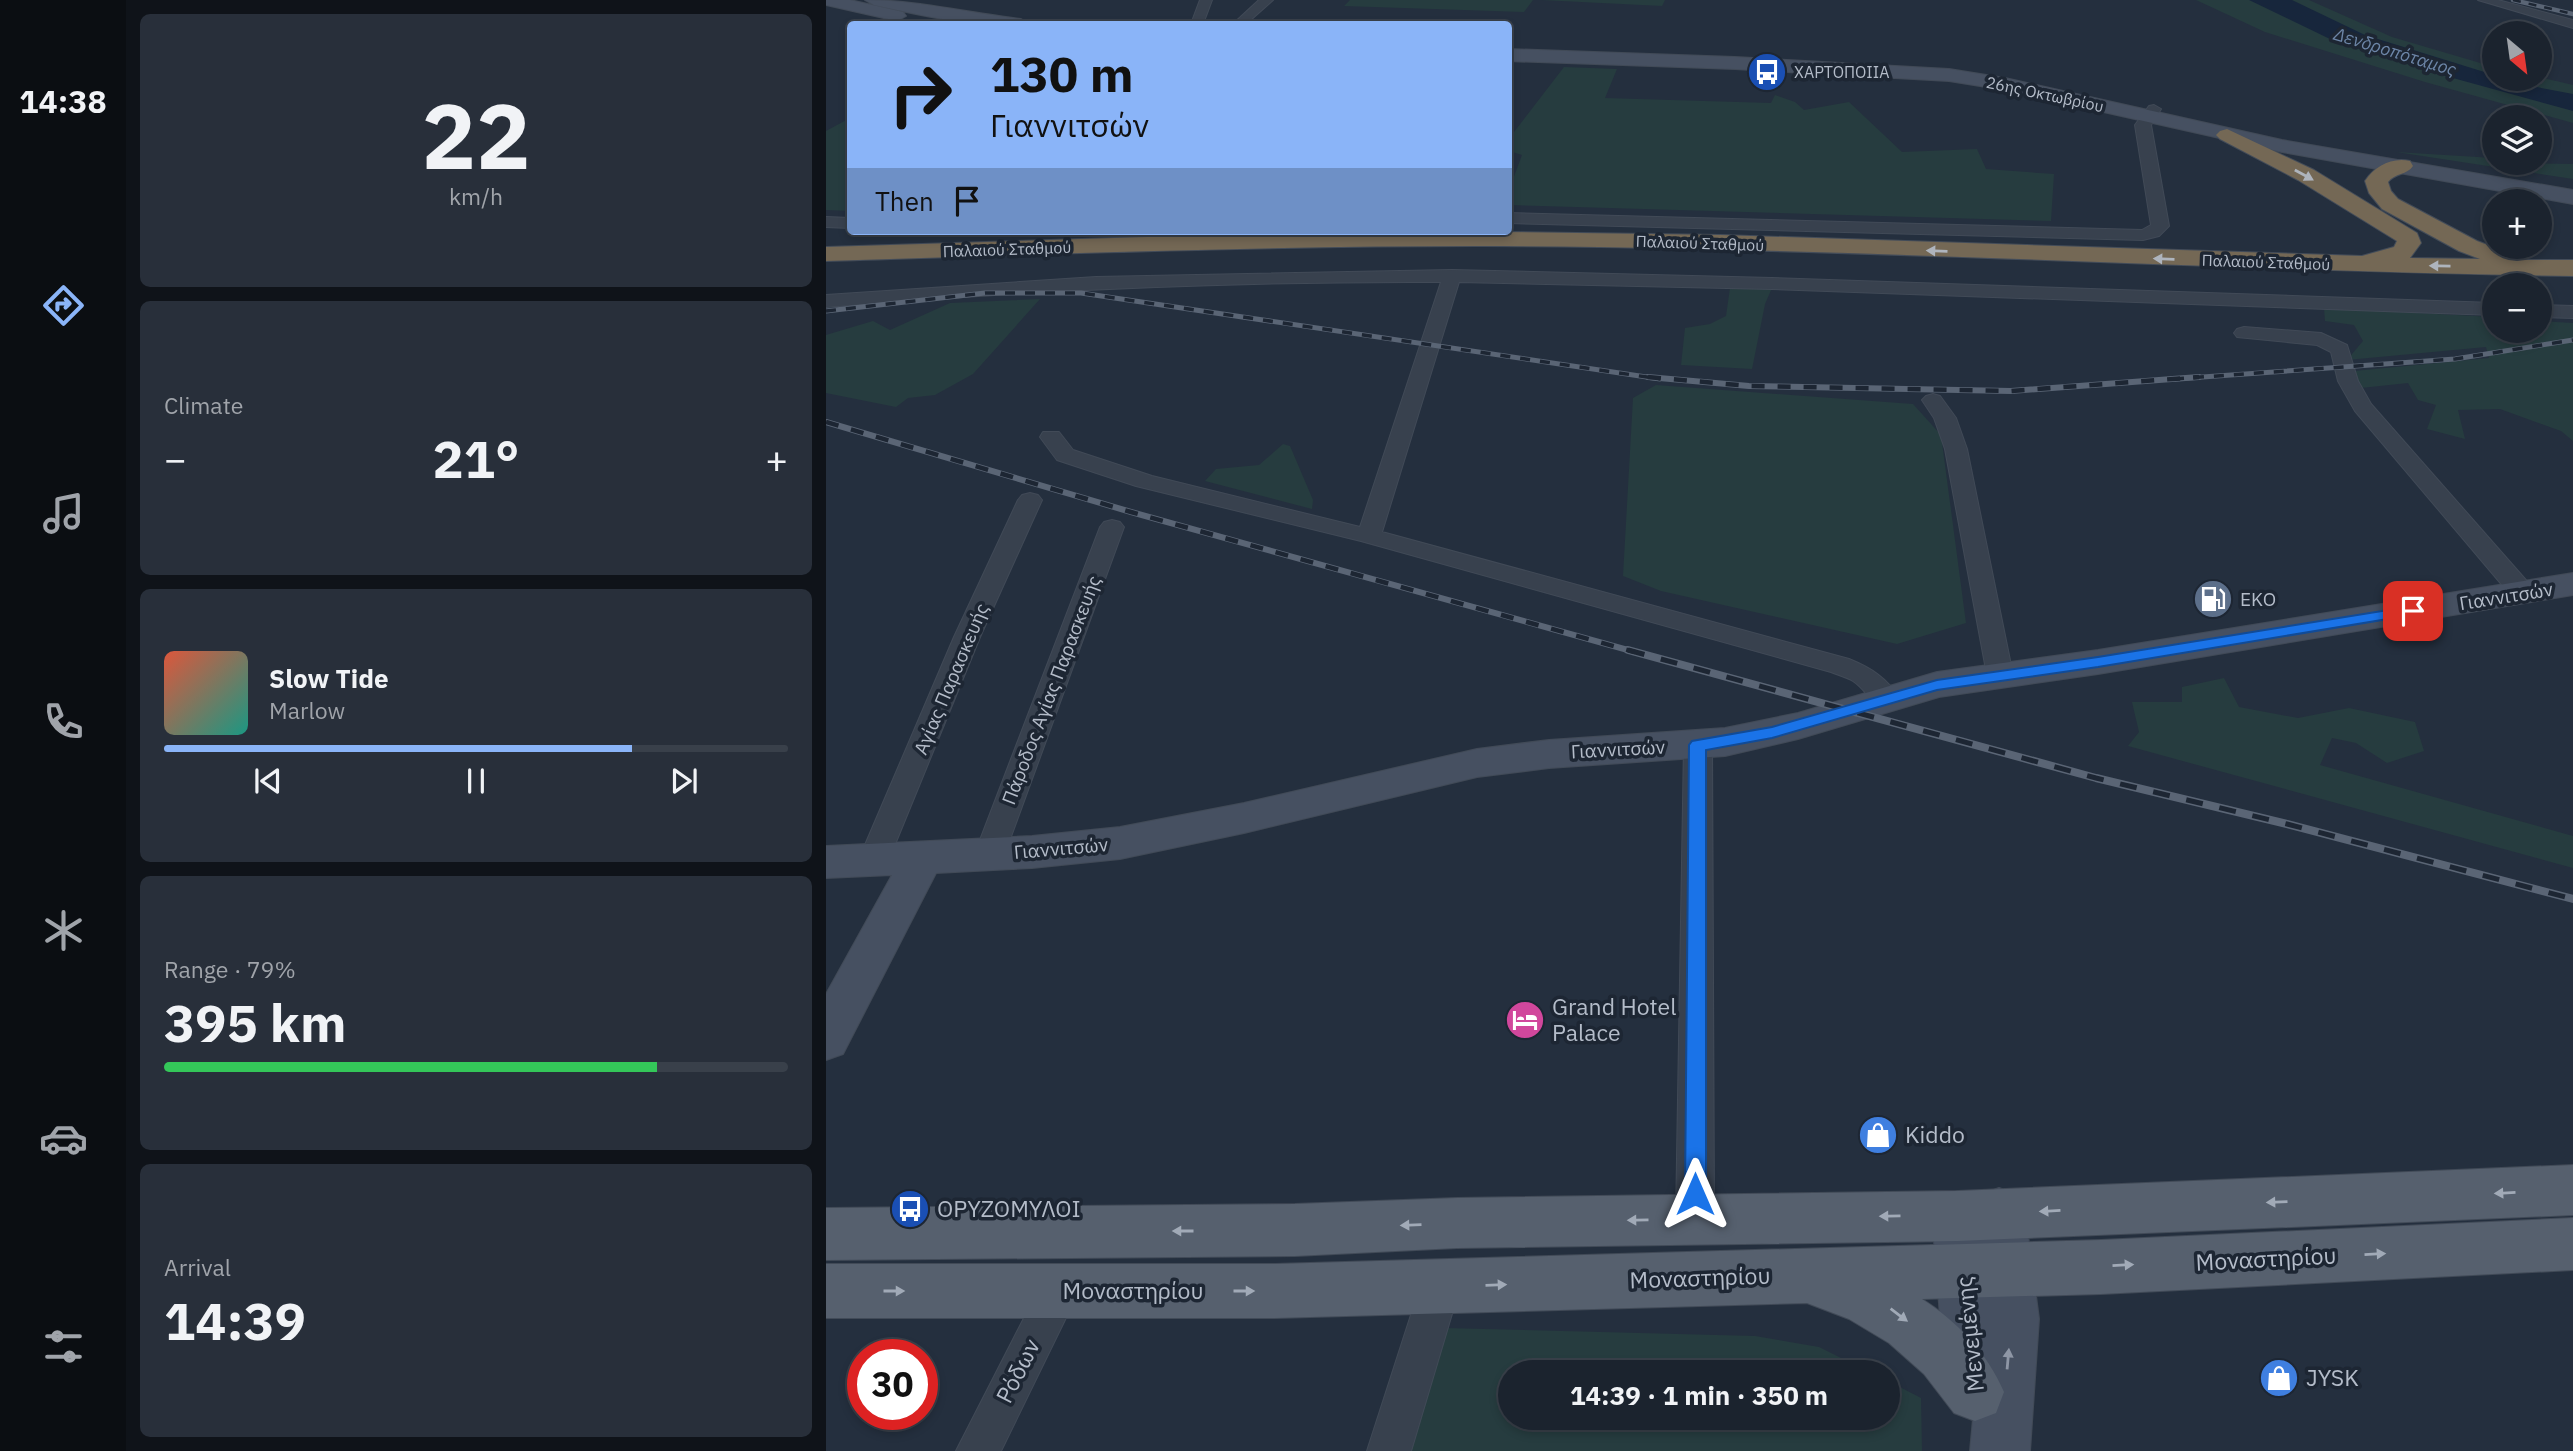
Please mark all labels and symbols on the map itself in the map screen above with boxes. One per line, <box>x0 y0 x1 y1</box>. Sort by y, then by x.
north arrow <box>2482 21 2552 91</box>
water label: Δενδροπόταμος <box>2330 22 2460 81</box>
bus stop icon: ΧΑΡΤΟΠΟΙΙΑ <box>1746 51 1788 93</box>
place label: ΧΑΡΤΟΠΟΙΙΑ <box>1794 62 1889 82</box>
street label: 26ης Οκτωβρίου <box>1984 72 2106 116</box>
one-way arrow <box>2294 169 2314 181</box>
street label: Παλαιού Σταθμού <box>1635 231 1765 255</box>
street label: Παλαιού Σταθμού <box>942 237 1072 261</box>
one-way arrow <box>1925 245 1947 256</box>
street label: Παλαιού Σταθμού <box>2201 250 2331 274</box>
one-way arrow <box>2153 253 2175 264</box>
one-way arrow <box>2429 260 2451 271</box>
street label: Πάροδος Αγίας Παρασκευής <box>996 572 1106 808</box>
street label: Γιαννιτσών <box>2457 577 2555 615</box>
fuel station icon: ΕΚΟ <box>2192 578 2234 620</box>
pin <box>2383 581 2443 641</box>
place label: ΕΚΟ <box>2240 587 2276 611</box>
street label: Αγίας Παρασκευής <box>908 600 994 758</box>
street label: Γιαννιτσών <box>1570 735 1666 763</box>
street label: Γιαννιτσών <box>1013 832 1109 864</box>
place label: Grand Hotel Palace <box>1552 991 1676 1047</box>
hotel icon: Grand Hotel Palace <box>1504 999 1546 1041</box>
shop icon: Kiddo <box>1857 1114 1899 1156</box>
place label: Kiddo <box>1905 1119 1965 1149</box>
position arrow <box>1658 1157 1732 1231</box>
bus stop icon: ΟΡΥΖΟΜΥΛΟΙ <box>889 1188 931 1230</box>
one-way arrow <box>2494 1188 2516 1199</box>
place label: ΟΡΥΖΟΜΥΛΟΙ <box>937 1193 1081 1223</box>
one-way arrow <box>2266 1196 2288 1208</box>
one-way arrow <box>2039 1205 2061 1216</box>
one-way arrow <box>1879 1210 1901 1222</box>
one-way arrow <box>1627 1214 1649 1225</box>
one-way arrow <box>1399 1220 1421 1231</box>
one-way arrow <box>1172 1225 1194 1237</box>
street label: Μοναστηρίου <box>2195 1239 2337 1277</box>
one-way arrow <box>2364 1248 2386 1259</box>
street label: Μοναστηρίου <box>1629 1260 1771 1294</box>
one-way arrow <box>2112 1260 2134 1271</box>
street label: Μοναστηρίου <box>1062 1275 1204 1305</box>
street label: Μενεμένης <box>1948 1275 1990 1393</box>
one-way arrow <box>1485 1279 1507 1290</box>
one-way arrow <box>883 1285 905 1297</box>
one-way arrow <box>1233 1285 1255 1297</box>
one-way arrow <box>1890 1308 1908 1322</box>
street label: Ρόδων <box>988 1333 1046 1408</box>
speed limit sign: 30 <box>847 1339 938 1430</box>
one-way arrow <box>2003 1347 2014 1369</box>
shop icon: JYSK <box>2258 1357 2300 1399</box>
place label: JYSK <box>2306 1362 2359 1392</box>

